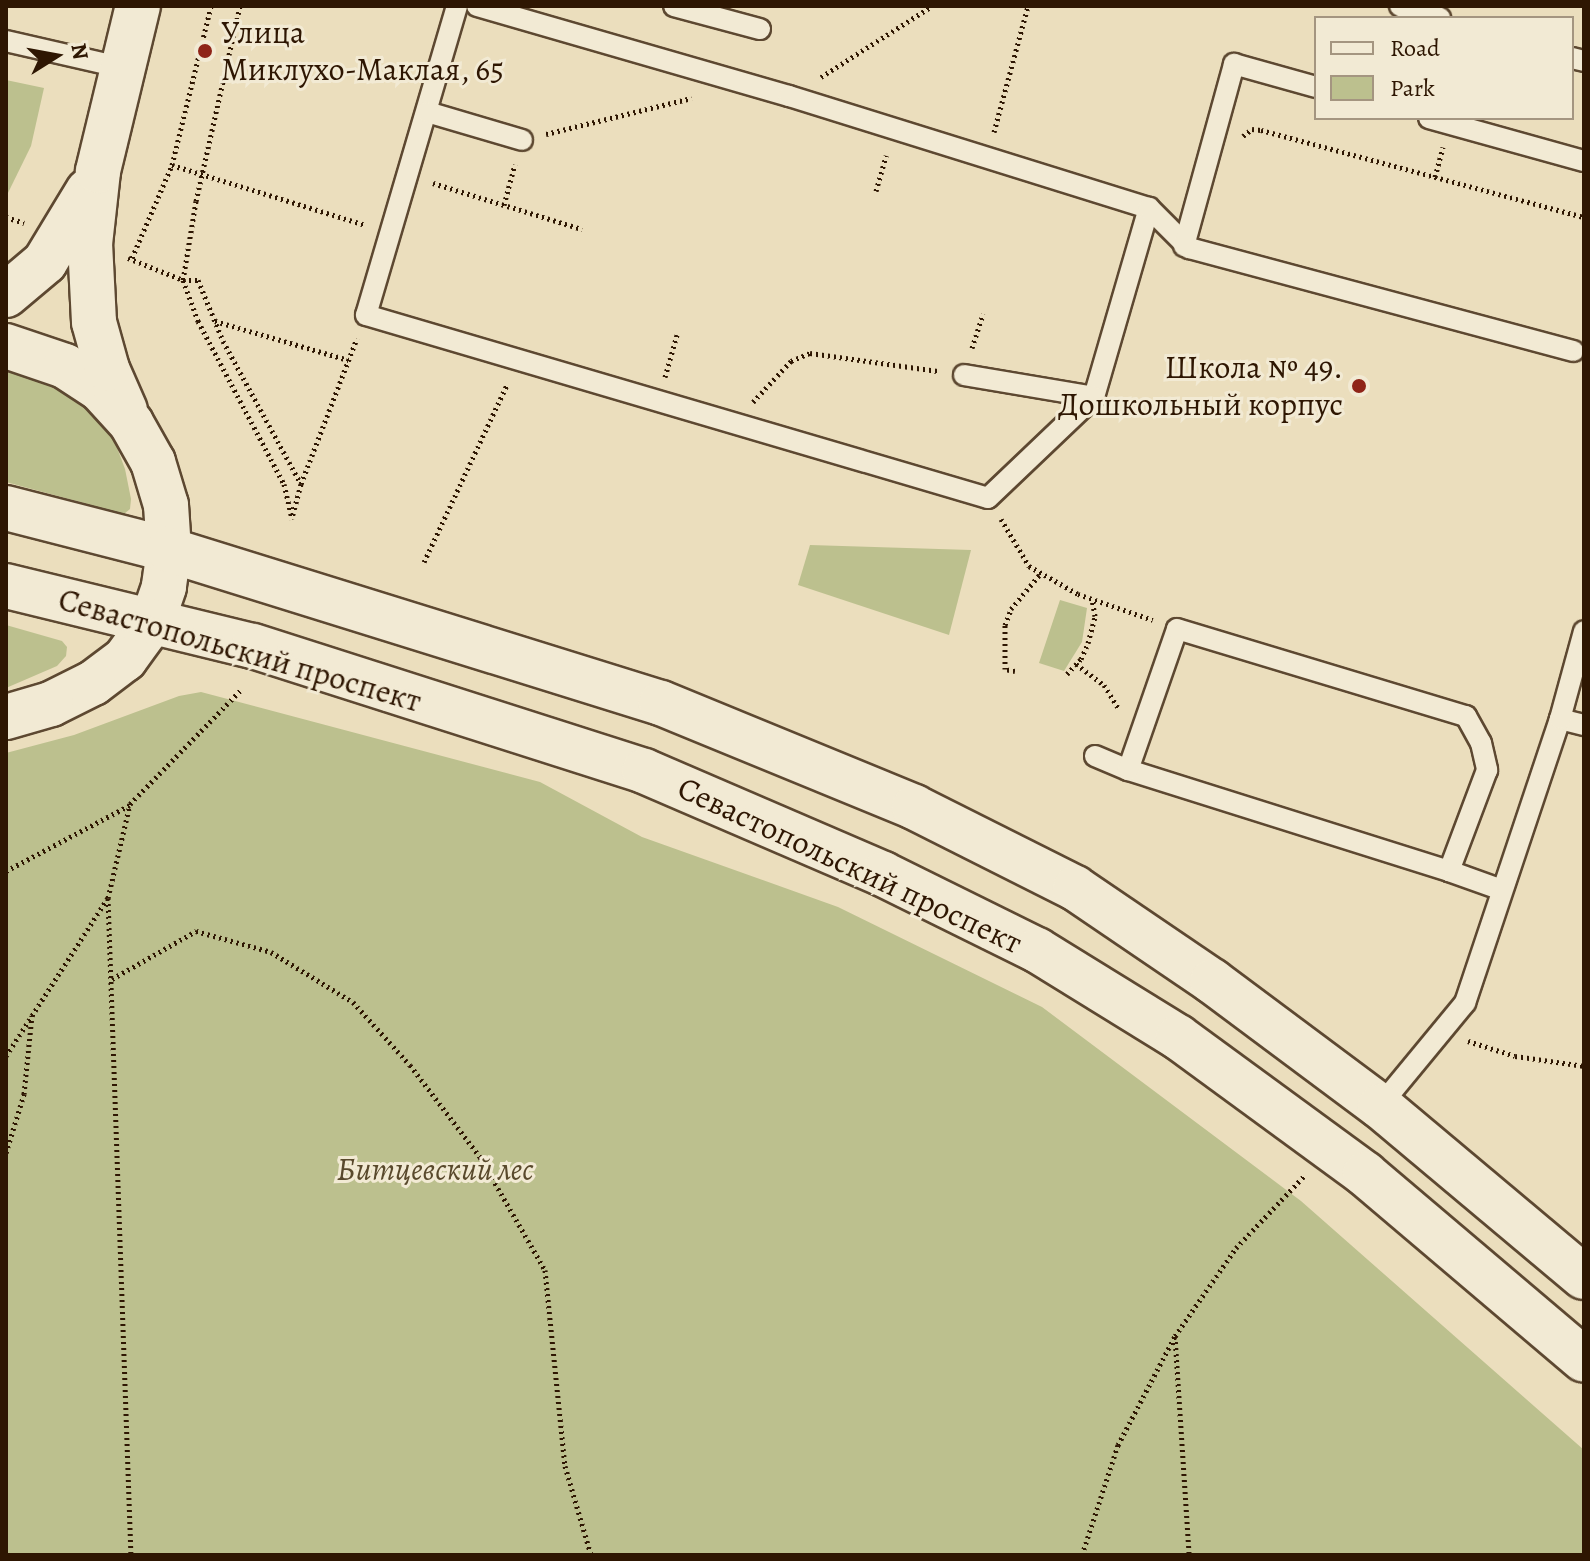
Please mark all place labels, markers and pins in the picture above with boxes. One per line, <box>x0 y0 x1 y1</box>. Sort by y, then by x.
place label: Улица Миклухо-Маклая, 65 <box>221 14 505 89</box>
marker: Улица Миклухо-Маклая, 65 <box>196 42 214 60</box>
place label: Школа № 49. Дошкольный корпус <box>1058 349 1343 424</box>
marker: Школа № 49. Дошкольный корпус <box>1350 377 1368 395</box>

